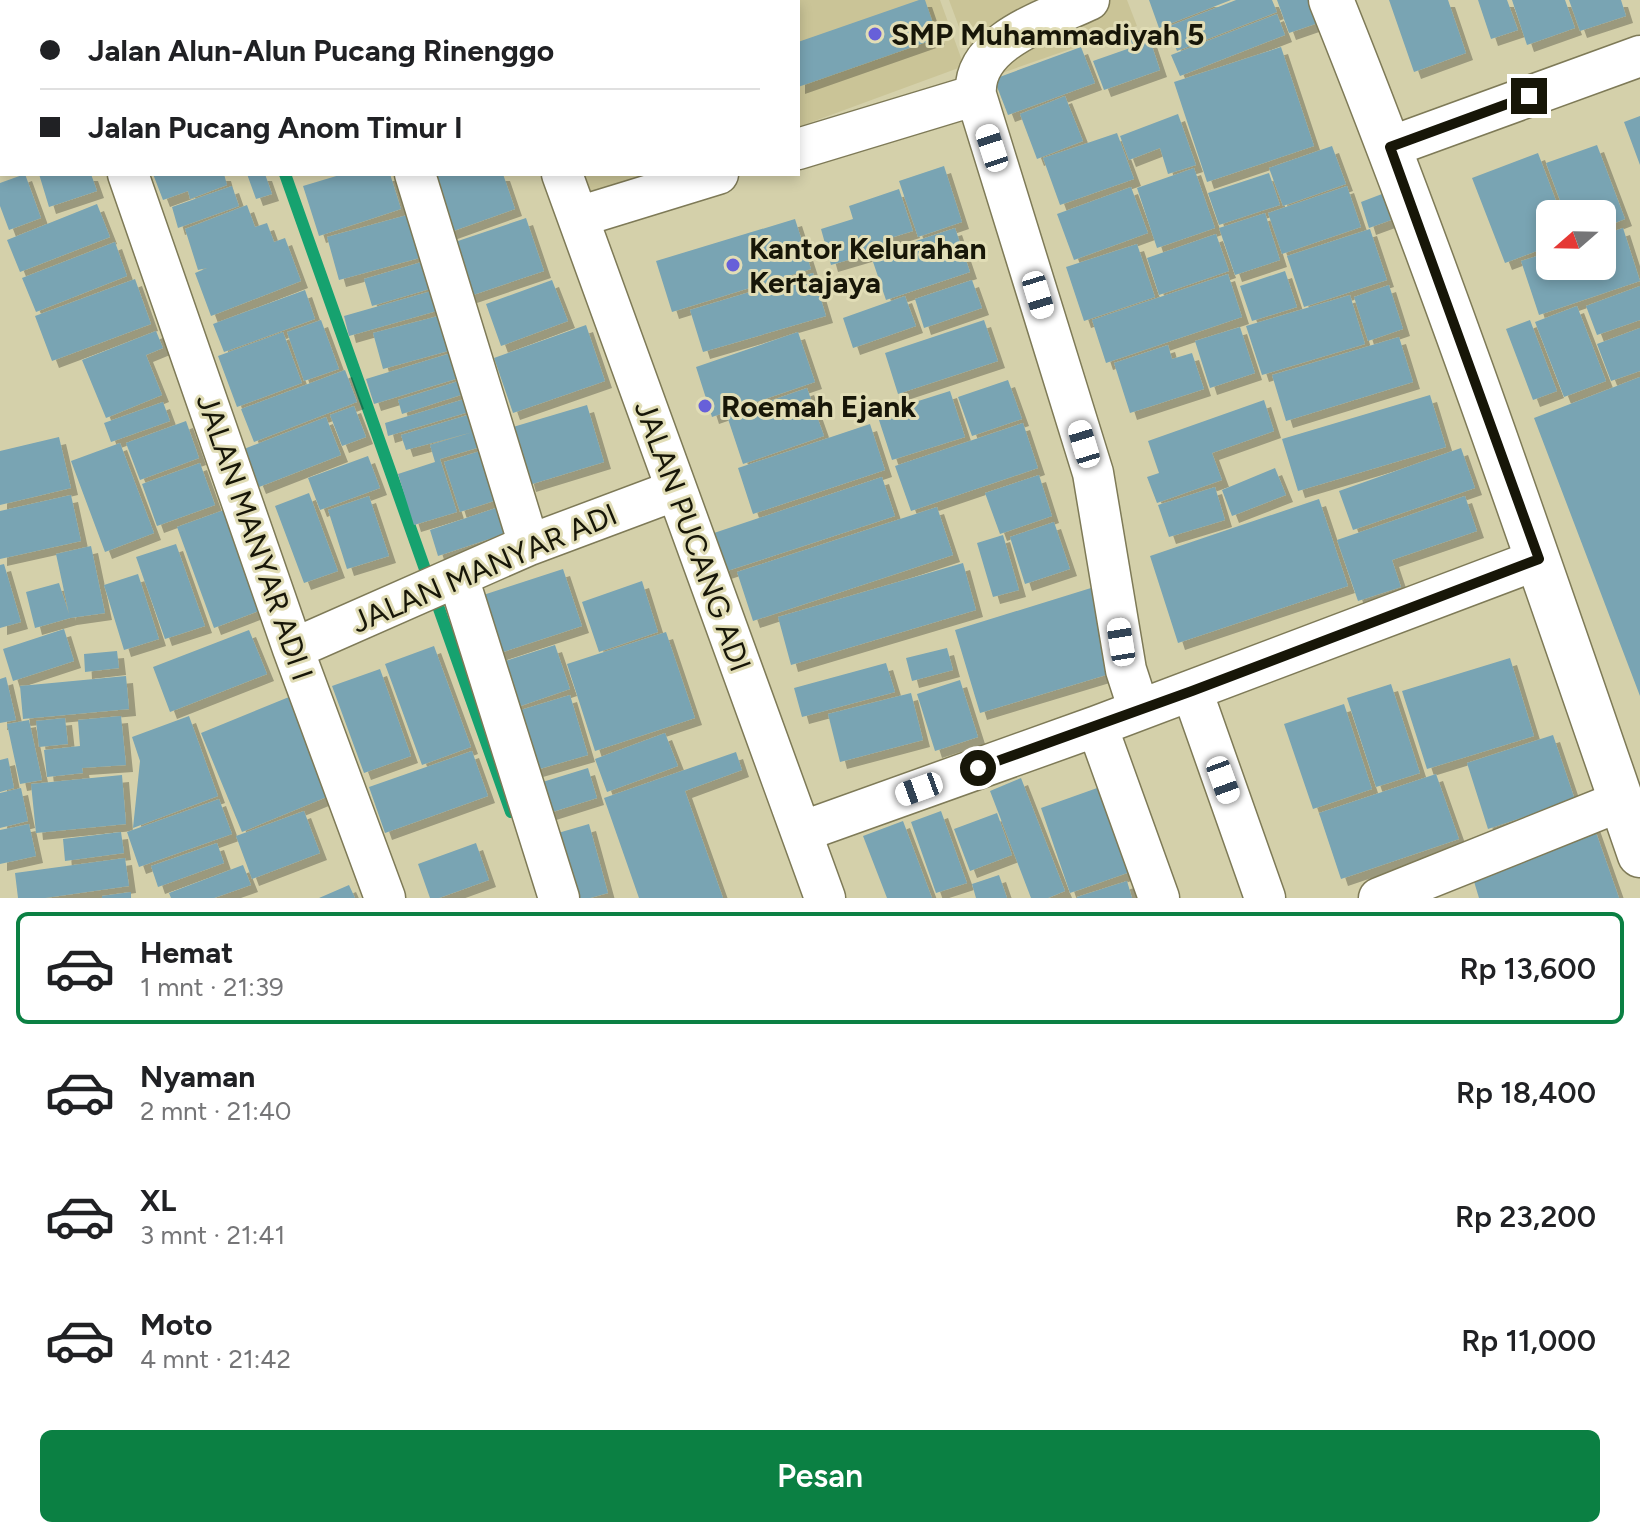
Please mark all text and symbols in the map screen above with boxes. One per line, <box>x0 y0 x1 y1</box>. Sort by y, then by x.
place label: SMP Muhammadiyah 5 <box>891 16 1204 53</box>
marker: SMP Muhammadiyah 5 <box>866 25 884 43</box>
text: Jalan Alun-Alun Pucang Rinenggo <box>88 32 554 69</box>
route end <box>1511 78 1547 114</box>
text: Jalan Pucang Anom Timur I <box>88 109 463 146</box>
car <box>973 121 1011 175</box>
north arrow <box>1536 200 1616 280</box>
map controls <box>1536 200 1616 280</box>
place label: Kantor Kelurahan Kertajaya <box>749 230 986 301</box>
marker: Kantor Kelurahan Kertajaya <box>724 256 742 274</box>
car <box>1020 269 1056 321</box>
place label: Roemah Ejank <box>721 388 916 425</box>
street label: JALAN MANYAR ADI I <box>189 389 321 685</box>
street label: JALAN PUCANG ADI <box>627 396 759 676</box>
marker: Roemah Ejank <box>696 397 714 415</box>
car <box>1066 418 1102 470</box>
street label: JALAN MANYAR ADI <box>346 495 622 641</box>
car <box>1105 616 1137 668</box>
route start <box>960 750 996 786</box>
car <box>1204 753 1242 807</box>
car <box>892 770 946 808</box>
icon: car <box>44 932 116 1004</box>
text: Hemat <box>140 934 233 971</box>
text: Rp 13,600 <box>1459 950 1596 987</box>
text: 1 mnt · 21:39 <box>140 971 284 1003</box>
icon: car <box>44 1056 116 1128</box>
text: Nyaman <box>140 1058 255 1095</box>
text: Rp 18,400 <box>1456 1074 1596 1111</box>
text: 2 mnt · 21:40 <box>140 1095 292 1127</box>
icon: car <box>44 1180 116 1252</box>
text: XL <box>140 1182 176 1219</box>
text: Rp 23,200 <box>1455 1198 1596 1235</box>
text: 3 mnt · 21:41 <box>140 1219 285 1251</box>
icon: car <box>44 1304 116 1376</box>
text: Moto <box>140 1306 212 1343</box>
text: Rp 11,000 <box>1461 1322 1596 1359</box>
text: 4 mnt · 21:42 <box>140 1343 291 1375</box>
button: Pesan <box>40 1430 1600 1522</box>

